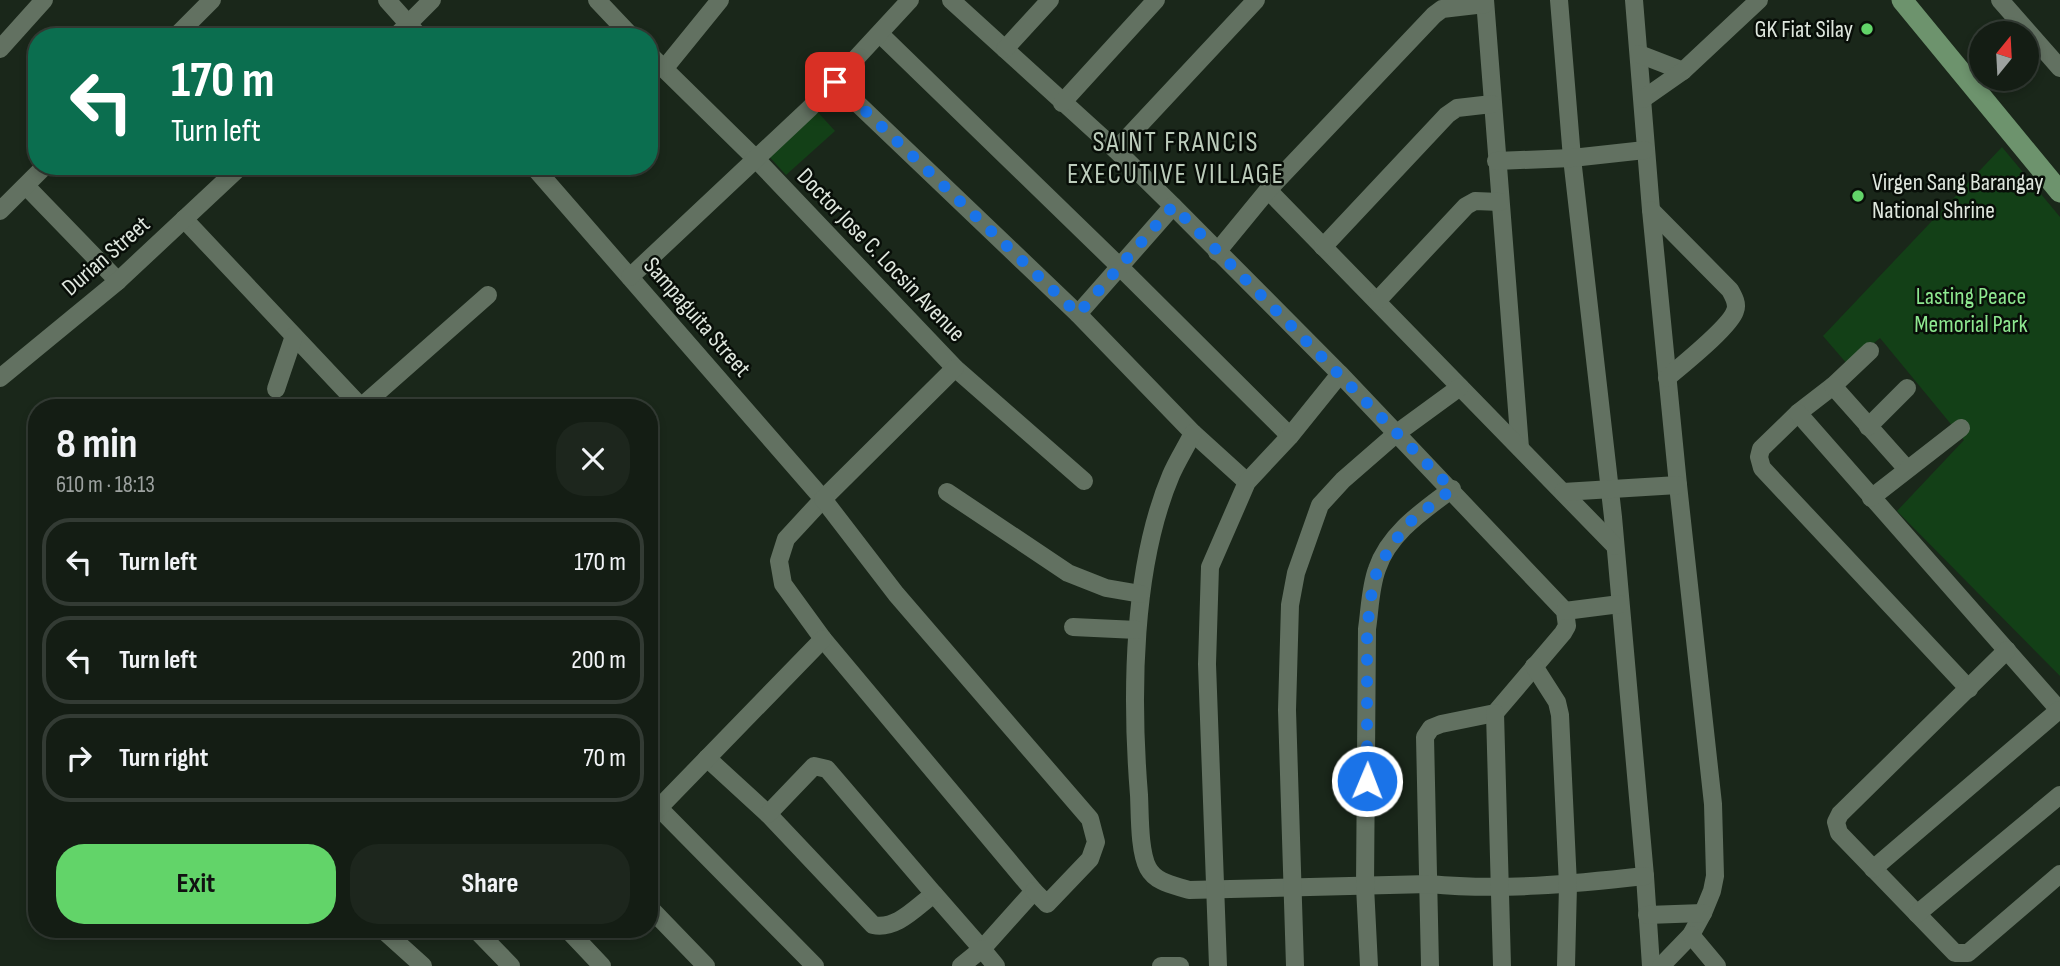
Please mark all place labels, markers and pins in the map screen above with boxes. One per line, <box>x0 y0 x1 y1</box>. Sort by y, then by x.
place label: GK Fiat Silay <box>1754 15 1853 44</box>
marker: GK Fiat Silay <box>1859 21 1875 37</box>
pin <box>805 52 865 112</box>
place label: Virgen Sang Barangay National Shrine <box>1872 168 2044 225</box>
marker: Virgen Sang Barangay National Shrine <box>1850 188 1866 204</box>

